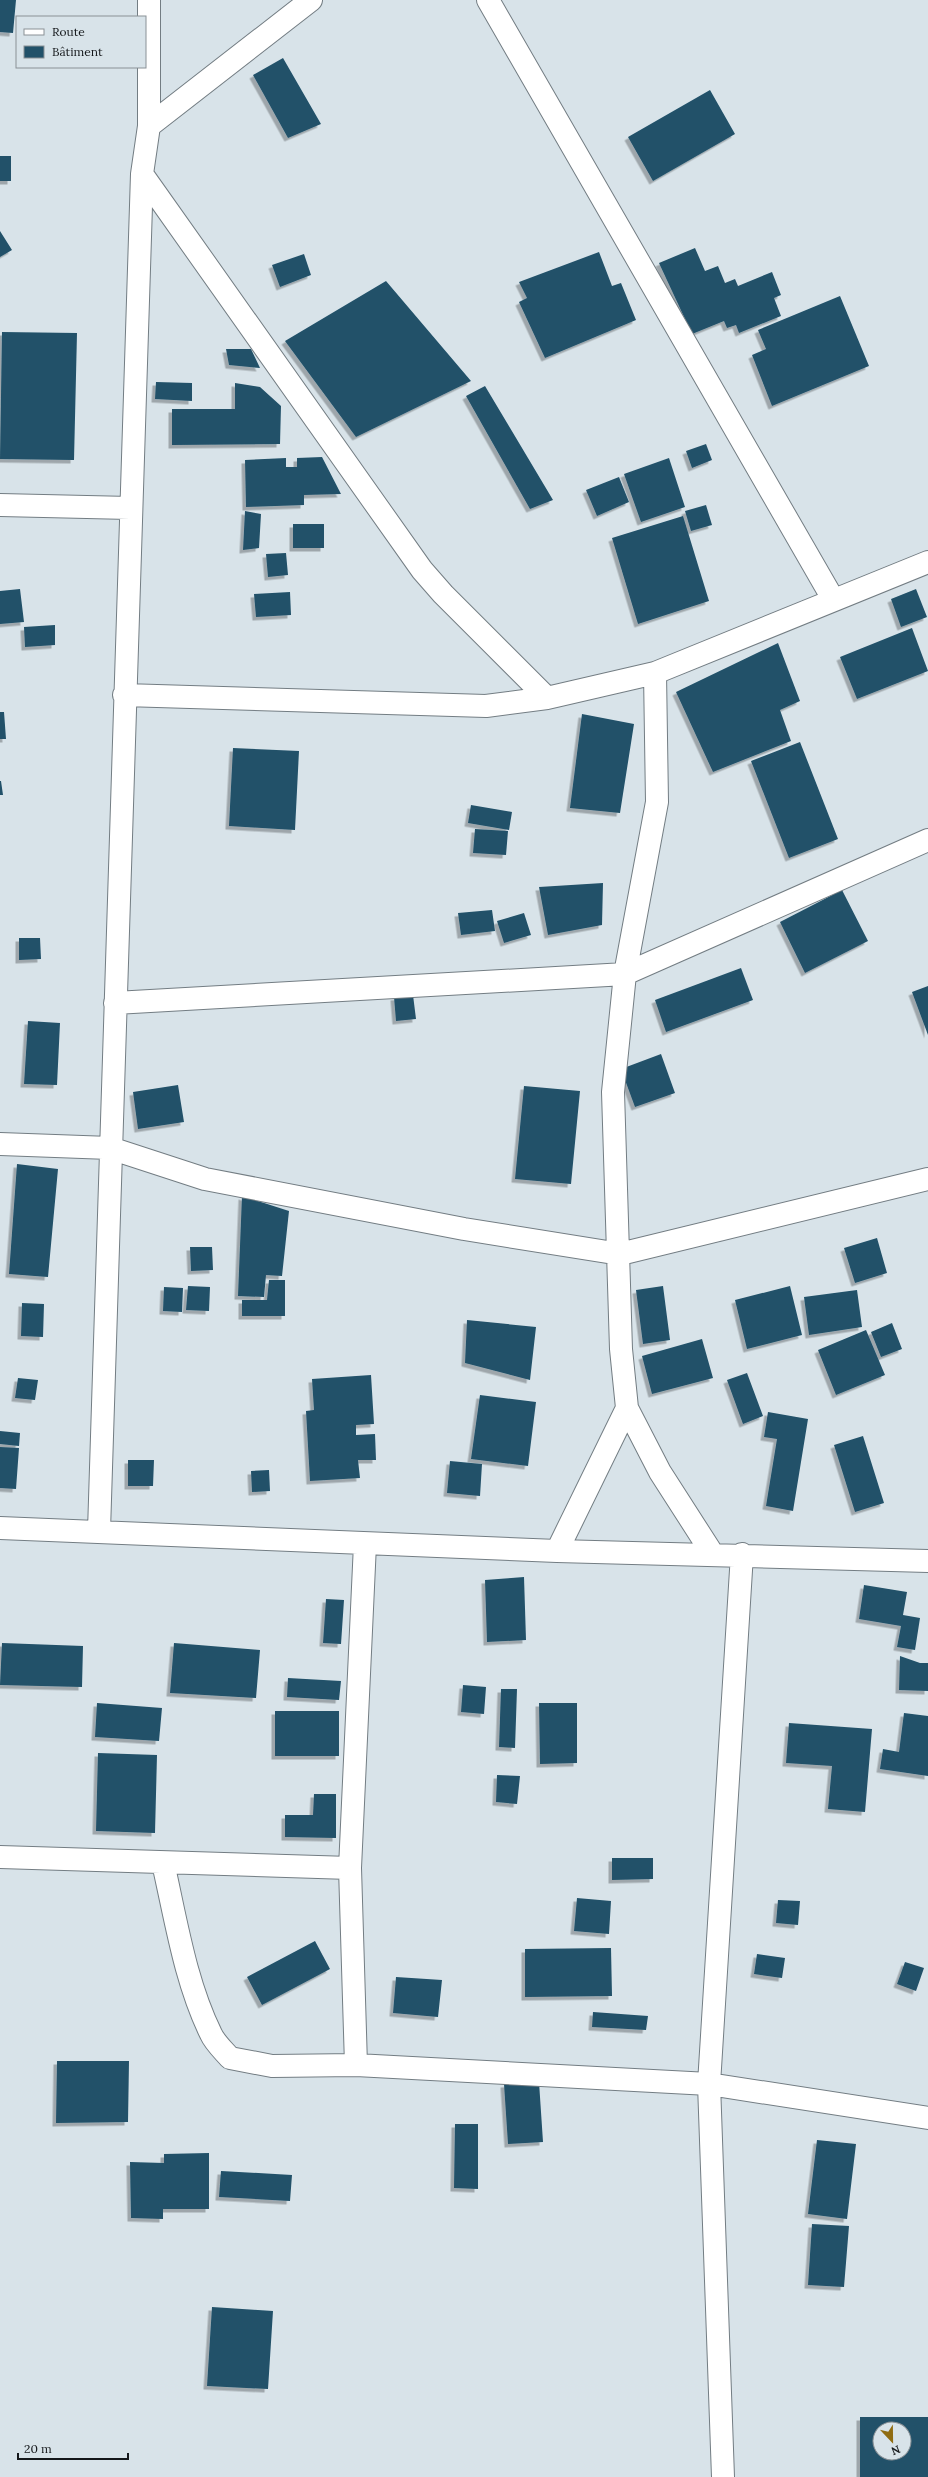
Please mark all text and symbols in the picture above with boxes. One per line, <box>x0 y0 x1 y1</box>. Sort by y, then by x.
legend <box>16 16 146 68</box>
text: Route <box>52 24 85 39</box>
text: Bâtiment <box>52 44 103 59</box>
north arrow <box>872 2421 912 2461</box>
scale bar <box>18 2435 128 2461</box>
text: 20 m <box>24 2441 52 2456</box>
text: N <box>889 2442 902 2459</box>

